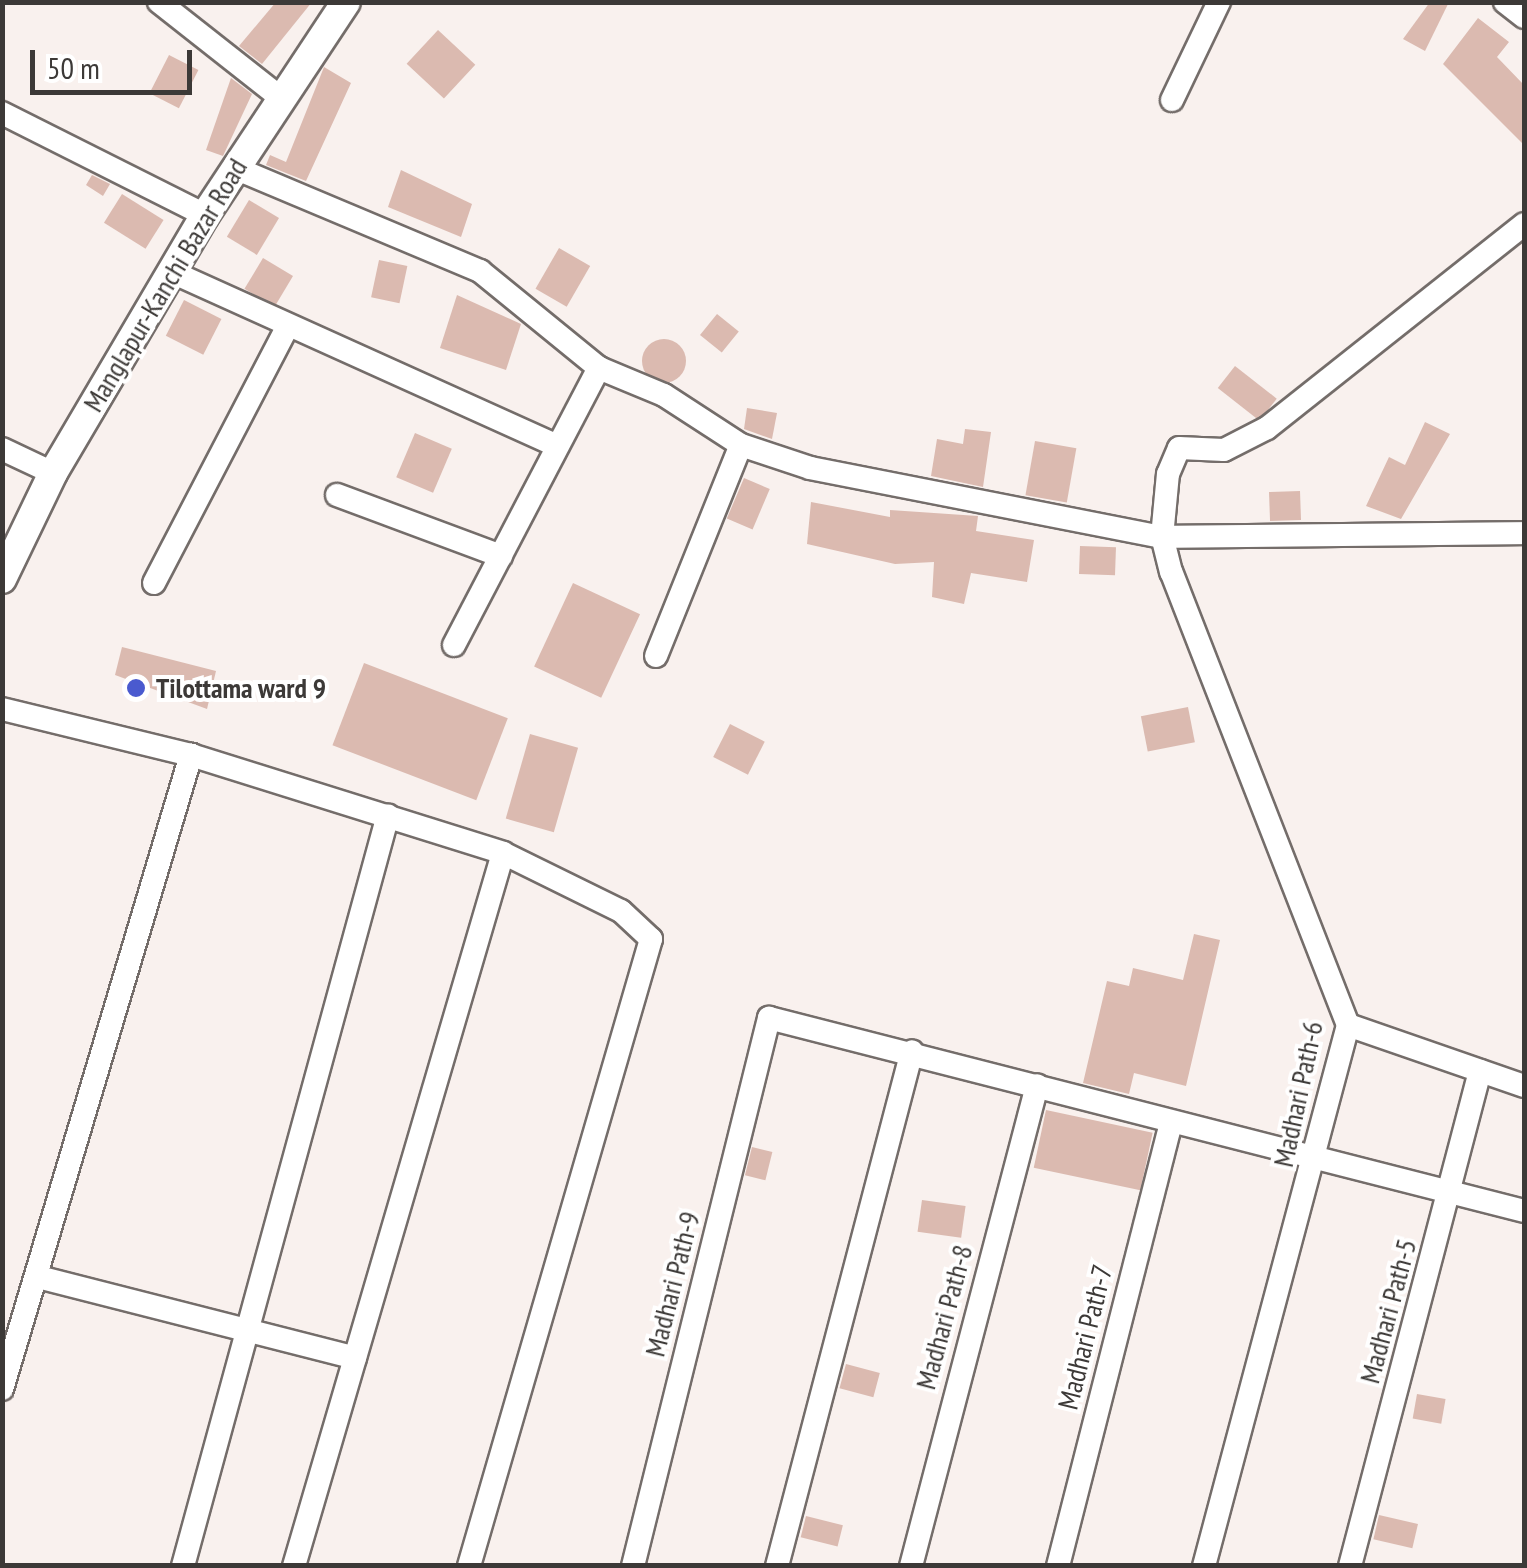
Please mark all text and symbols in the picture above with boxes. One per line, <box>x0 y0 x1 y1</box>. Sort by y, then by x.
scale bar <box>35 30 198 92</box>
text: 50 m <box>47 48 100 87</box>
street label: Manglapur-Kanchi Bazar Road <box>76 152 254 418</box>
place label: Tilottama ward 9 <box>156 671 326 705</box>
marker: Tilottama ward 9 <box>125 677 147 699</box>
street label: Madhari Path-6 <box>1266 1018 1330 1170</box>
street label: Madhari Path-9 <box>638 1208 706 1360</box>
street label: Madhari Path-5 <box>1353 1235 1423 1387</box>
street label: Madhari Path-8 <box>909 1241 979 1393</box>
street label: Madhari Path-7 <box>1051 1261 1119 1413</box>

